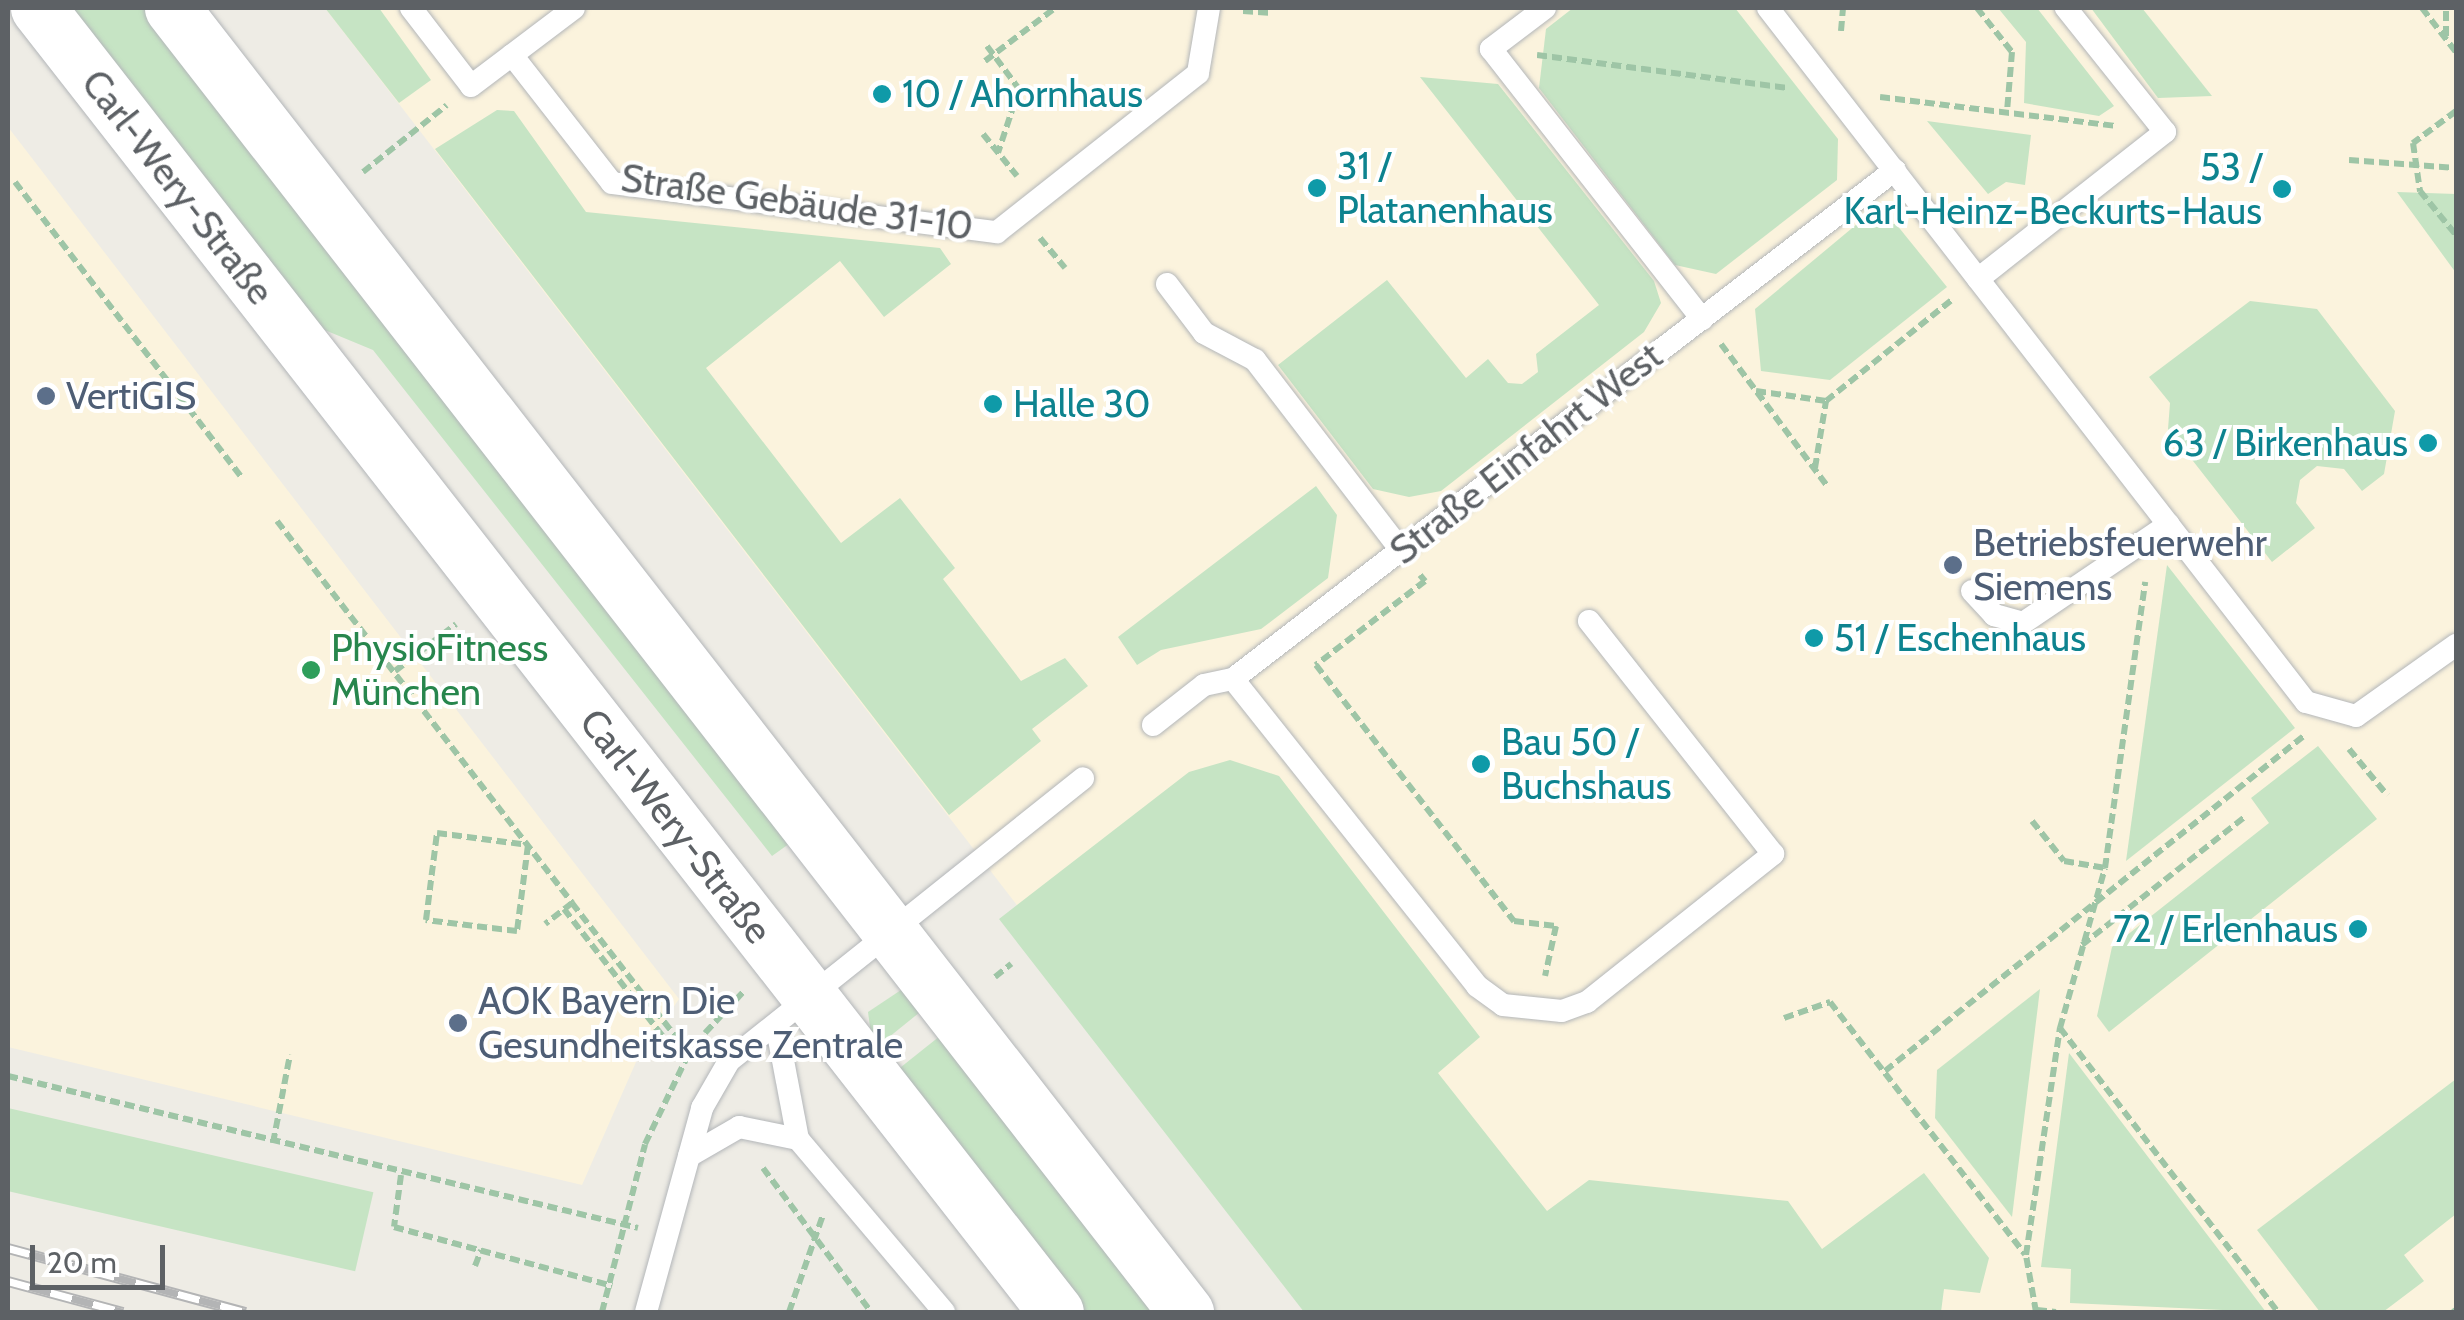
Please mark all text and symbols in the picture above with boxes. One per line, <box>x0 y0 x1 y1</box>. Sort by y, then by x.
street label: Carl-Wery-Straße <box>72 61 284 313</box>
place label: 10 / Ahornhaus <box>902 71 1143 117</box>
marker: 10 / Ahornhaus <box>871 83 893 105</box>
place label: 31 / Platanenhaus <box>1337 143 1553 232</box>
place label: 53 / Karl-Heinz-Beckurts-Haus <box>1843 144 2262 233</box>
street label: Straße Gebäude 31-10 <box>618 155 976 249</box>
marker: 31 / Platanenhaus <box>1306 177 1328 199</box>
marker: 53 / Karl-Heinz-Beckurts-Haus <box>2271 178 2293 200</box>
street label: Straße Einfahrt West <box>1381 333 1671 573</box>
place label: VertiGIS <box>66 373 196 419</box>
place label: Halle 30 <box>1013 381 1151 427</box>
marker: VertiGIS <box>35 385 57 407</box>
marker: Halle 30 <box>982 393 1004 415</box>
place label: 63 / Birkenhaus <box>2163 420 2408 466</box>
marker: 63 / Birkenhaus <box>2417 432 2439 454</box>
place label: Betriebsfeuerwehr Siemens <box>1973 520 2267 610</box>
marker: Betriebsfeuerwehr Siemens <box>1942 554 1964 576</box>
place label: 51 / Eschenhaus <box>1834 615 2086 661</box>
place label: PhysioFitness München <box>331 625 548 714</box>
marker: 51 / Eschenhaus <box>1803 627 1825 649</box>
marker: PhysioFitness München <box>300 659 322 681</box>
street label: Carl-Wery-Straße <box>570 700 782 952</box>
place label: Bau 50 / Buchshaus <box>1501 719 1671 808</box>
marker: Bau 50 / Buchshaus <box>1470 753 1492 775</box>
place label: 72 / Erlenhaus <box>2113 906 2338 952</box>
marker: 72 / Erlenhaus <box>2347 918 2369 940</box>
place label: AOK Bayern Die Gesundheitskasse Zentrale <box>478 978 903 1068</box>
marker: AOK Bayern Die Gesundheitskasse Zentrale <box>447 1012 469 1034</box>
scale bar <box>35 1225 170 1287</box>
text: 20 m <box>47 1244 117 1281</box>

